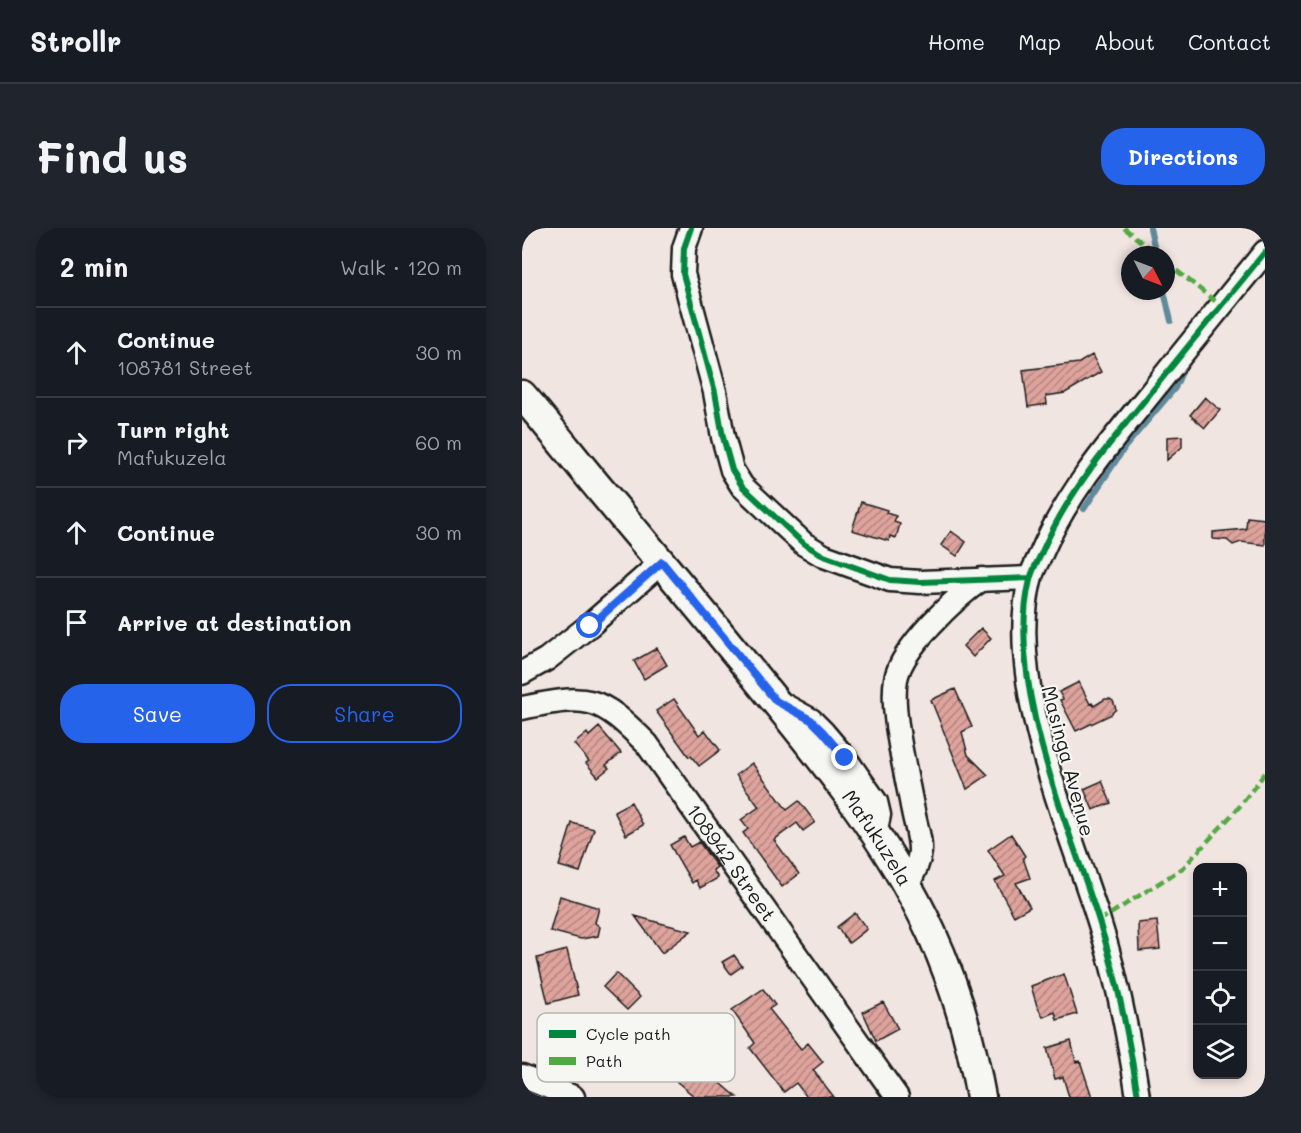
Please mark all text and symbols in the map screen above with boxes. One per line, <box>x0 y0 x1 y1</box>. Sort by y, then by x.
text: Strollr <box>30 23 121 59</box>
text: Home <box>928 28 985 55</box>
text: Map <box>1018 28 1061 55</box>
text: About <box>1094 28 1155 55</box>
text: Contact <box>1188 28 1271 55</box>
button: Directions <box>1101 128 1265 185</box>
text: Find us <box>36 129 188 184</box>
north arrow <box>1121 246 1175 300</box>
text: 2 min <box>60 250 128 284</box>
text: Walk · 120 m <box>340 254 462 280</box>
text: Continue <box>117 325 215 354</box>
icon: ahead <box>60 336 93 369</box>
text: 30 m <box>416 339 462 365</box>
text: 108781 Street <box>117 354 253 380</box>
text: Turn right <box>117 415 229 444</box>
icon: right <box>60 426 93 459</box>
text: 60 m <box>415 429 462 455</box>
text: Mafukuzela <box>117 444 227 470</box>
icon: ahead <box>60 516 93 549</box>
text: Continue <box>117 518 215 547</box>
text: 30 m <box>416 519 462 545</box>
icon: arrive <box>60 606 93 639</box>
text: Arrive at destination <box>117 608 352 637</box>
route start <box>576 612 602 638</box>
street label: Masinga Avenue <box>1036 683 1102 839</box>
button: Save <box>60 684 255 743</box>
button: Share <box>267 684 462 743</box>
route end <box>831 744 857 770</box>
street label: Mafukuzela <box>837 784 919 890</box>
street label: 108942 Street <box>681 798 783 926</box>
map controls <box>1193 863 1247 1079</box>
button: + <box>1193 863 1247 917</box>
button: − <box>1193 917 1247 971</box>
button: locate <box>1193 971 1247 1025</box>
legend <box>537 1013 735 1082</box>
text: Cycle path <box>586 1023 670 1044</box>
button: layers <box>1193 1025 1247 1079</box>
text: Path <box>586 1050 622 1071</box>

